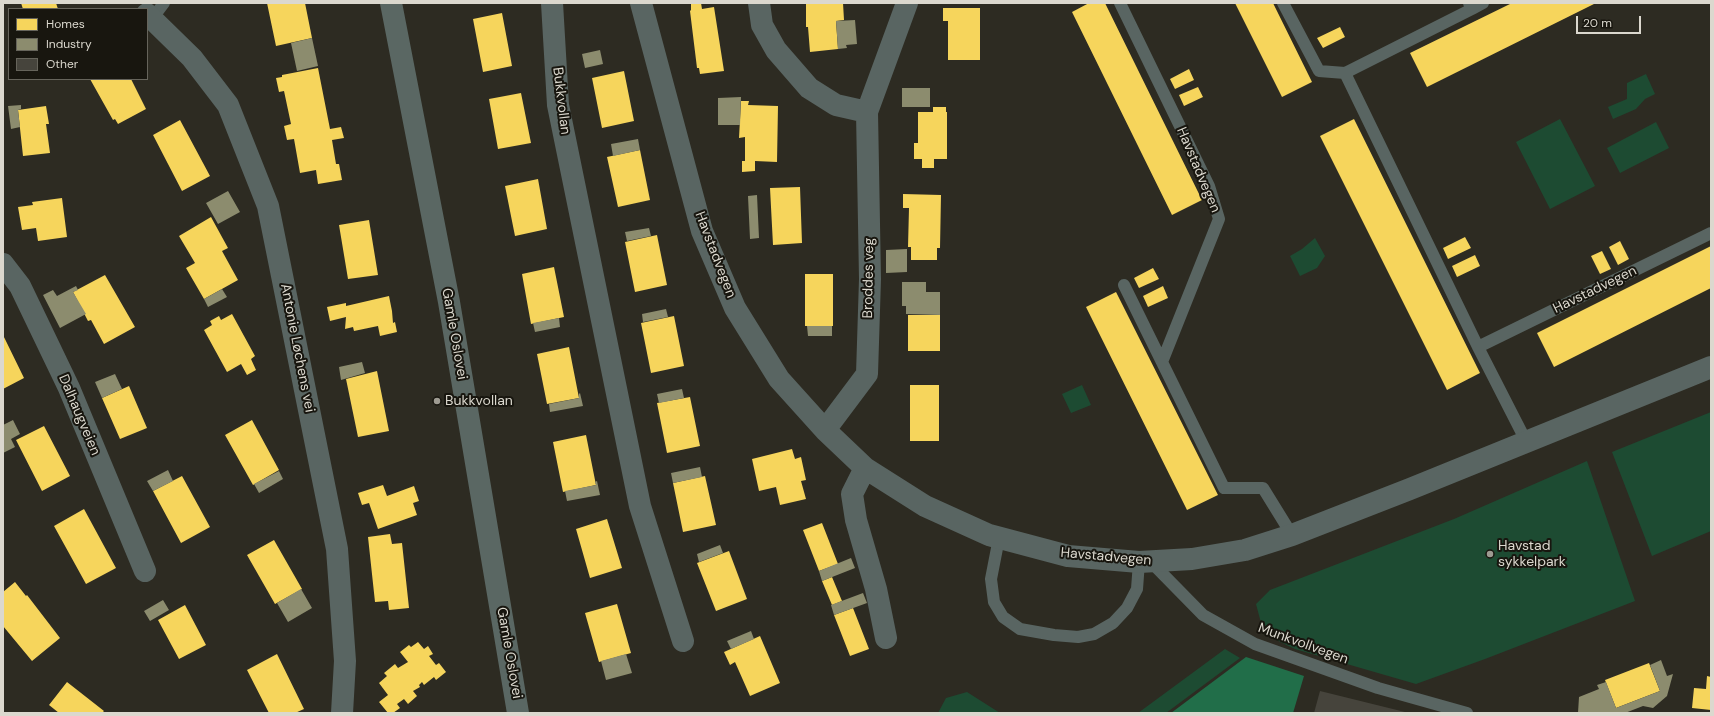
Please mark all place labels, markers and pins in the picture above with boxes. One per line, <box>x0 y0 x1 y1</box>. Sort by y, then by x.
place label: Bukkvollan <box>445 393 513 409</box>
marker: Bukkvollan <box>432 396 442 406</box>
place label: Havstad sykkelpark <box>1498 538 1566 570</box>
marker: Havstad sykkelpark <box>1485 549 1495 559</box>

